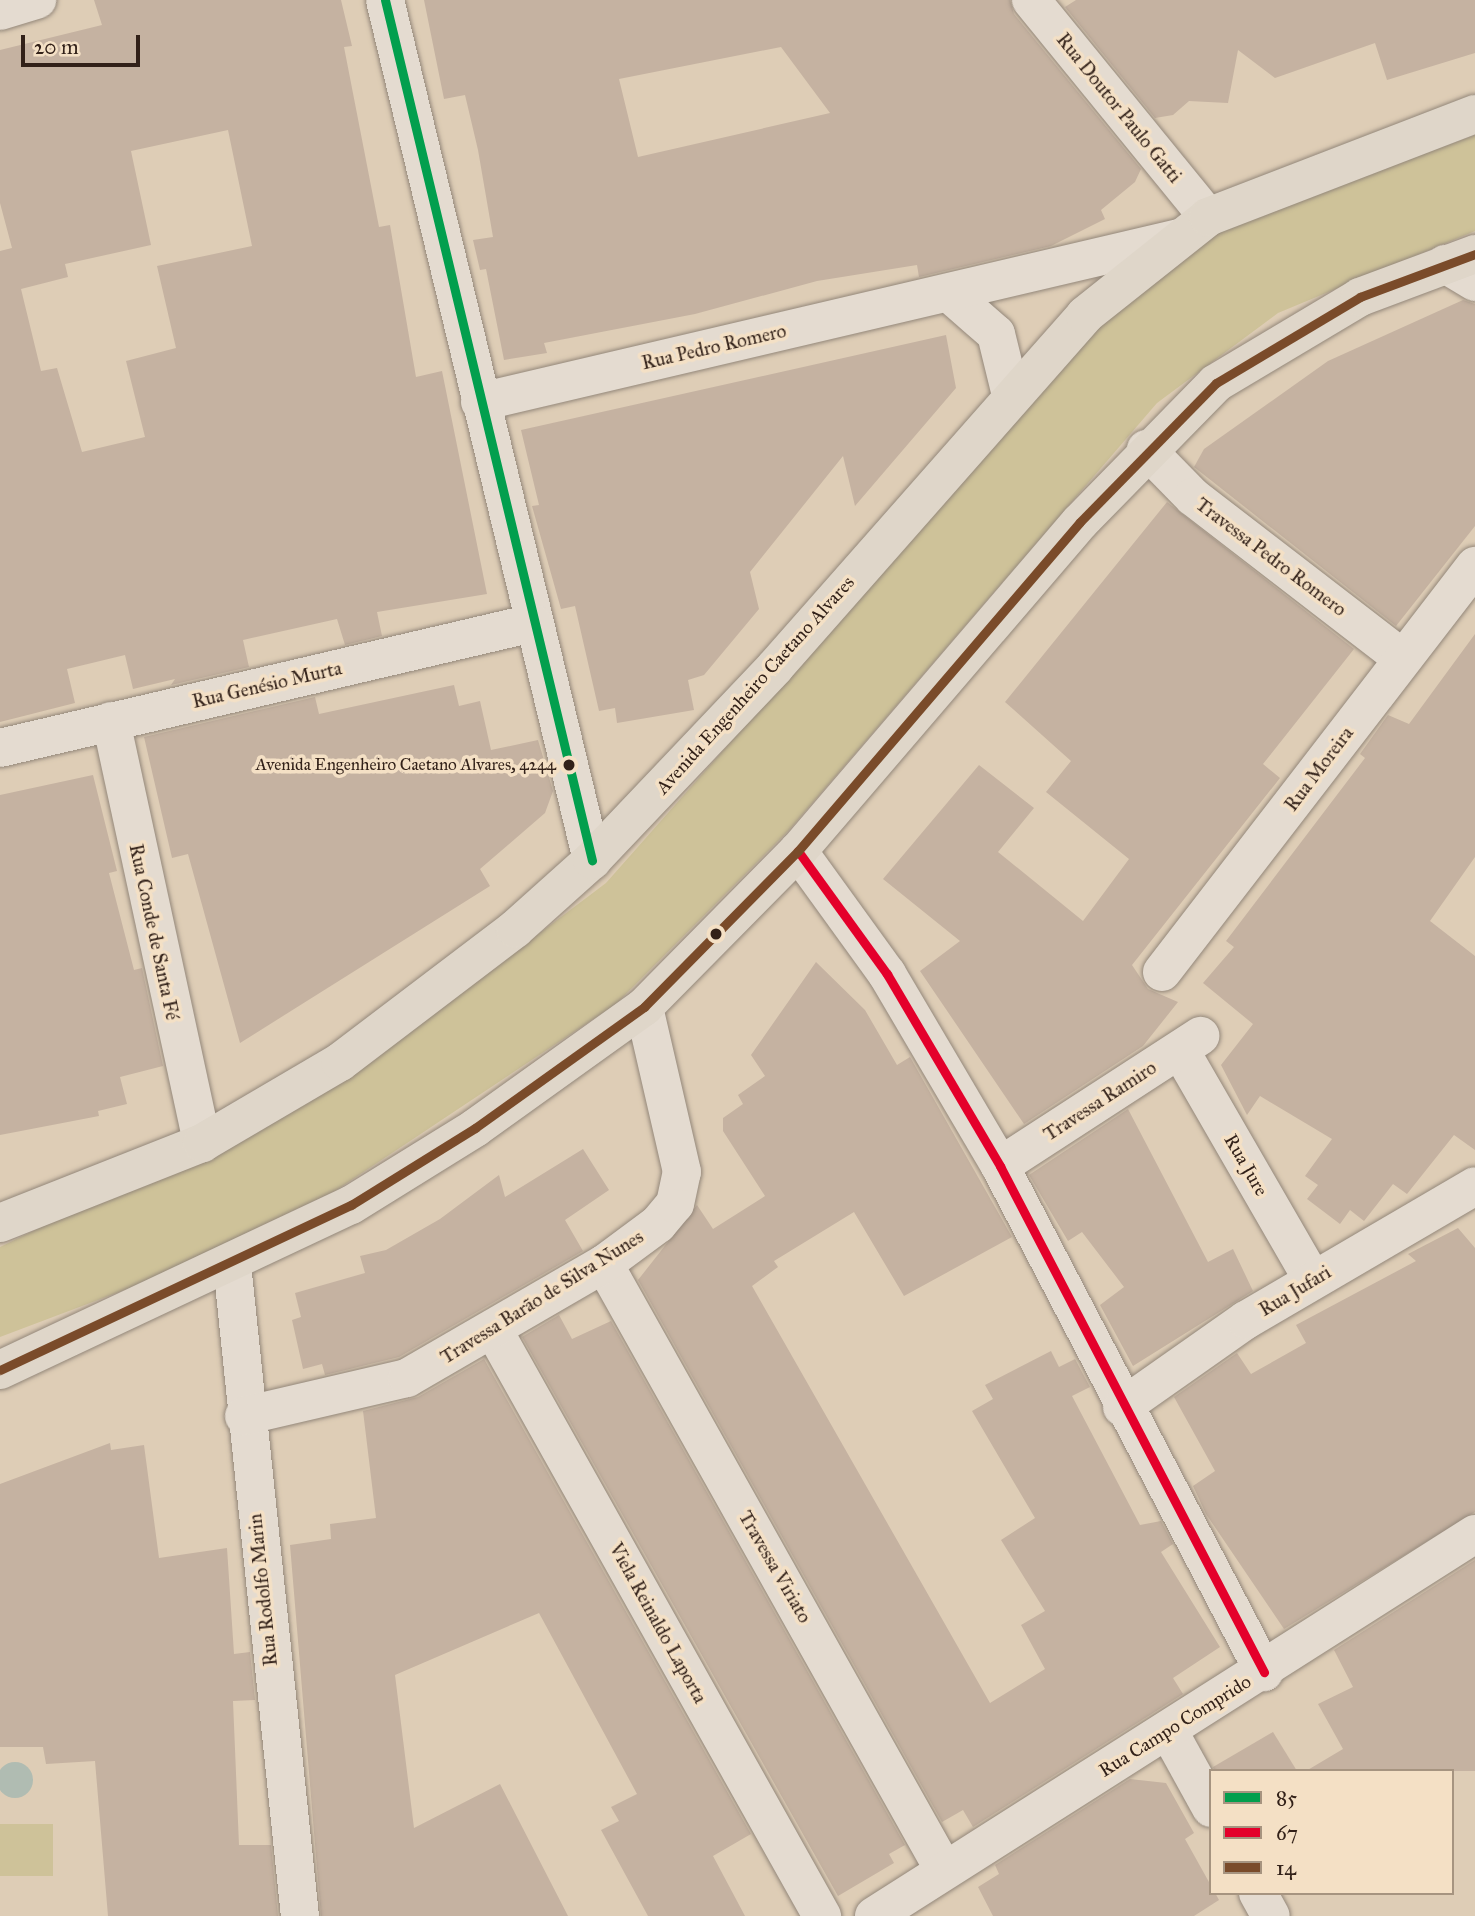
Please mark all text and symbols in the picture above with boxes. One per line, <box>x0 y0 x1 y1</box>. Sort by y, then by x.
scale bar <box>24 21 144 65</box>
street label: Rua Doutor Paulo Gatti <box>1052 29 1186 187</box>
text: 20 m <box>34 34 79 60</box>
street label: Rua Pedro Romero <box>640 319 788 375</box>
street label: Travessa Pedro Romero <box>1191 493 1351 621</box>
street label: Avenida Engenheiro Caetano Alvares <box>651 571 859 799</box>
street label: Rua Genésio Murta <box>190 657 344 713</box>
street label: Rua Moreira <box>1280 722 1358 816</box>
place label: Avenida Engenheiro Caetano Alvares, 4244 <box>256 755 556 775</box>
marker: Avenida Engenheiro Caetano Alvares, 4244 <box>562 758 576 772</box>
street label: Rua Conde de Santa Fé <box>124 842 184 1022</box>
unlabelled marker <box>709 927 723 941</box>
street label: Travessa Ramiro <box>1039 1056 1161 1146</box>
street label: Rua Jure <box>1219 1130 1273 1200</box>
street label: Travessa Barão de Silva Nunes <box>436 1225 648 1369</box>
street label: Rua Jufari <box>1255 1261 1335 1321</box>
street label: Travessa Viriato <box>734 1507 816 1627</box>
street label: Rua Rodolfo Marin <box>244 1513 282 1667</box>
street label: Viela Reinaldo Laporta <box>604 1539 712 1707</box>
street label: Rua Campo Comprido <box>1095 1670 1255 1782</box>
legend <box>1209 1769 1454 1895</box>
text: 85 <box>1276 1785 1297 1811</box>
text: 67 <box>1276 1820 1298 1846</box>
text: 14 <box>1276 1855 1296 1881</box>

